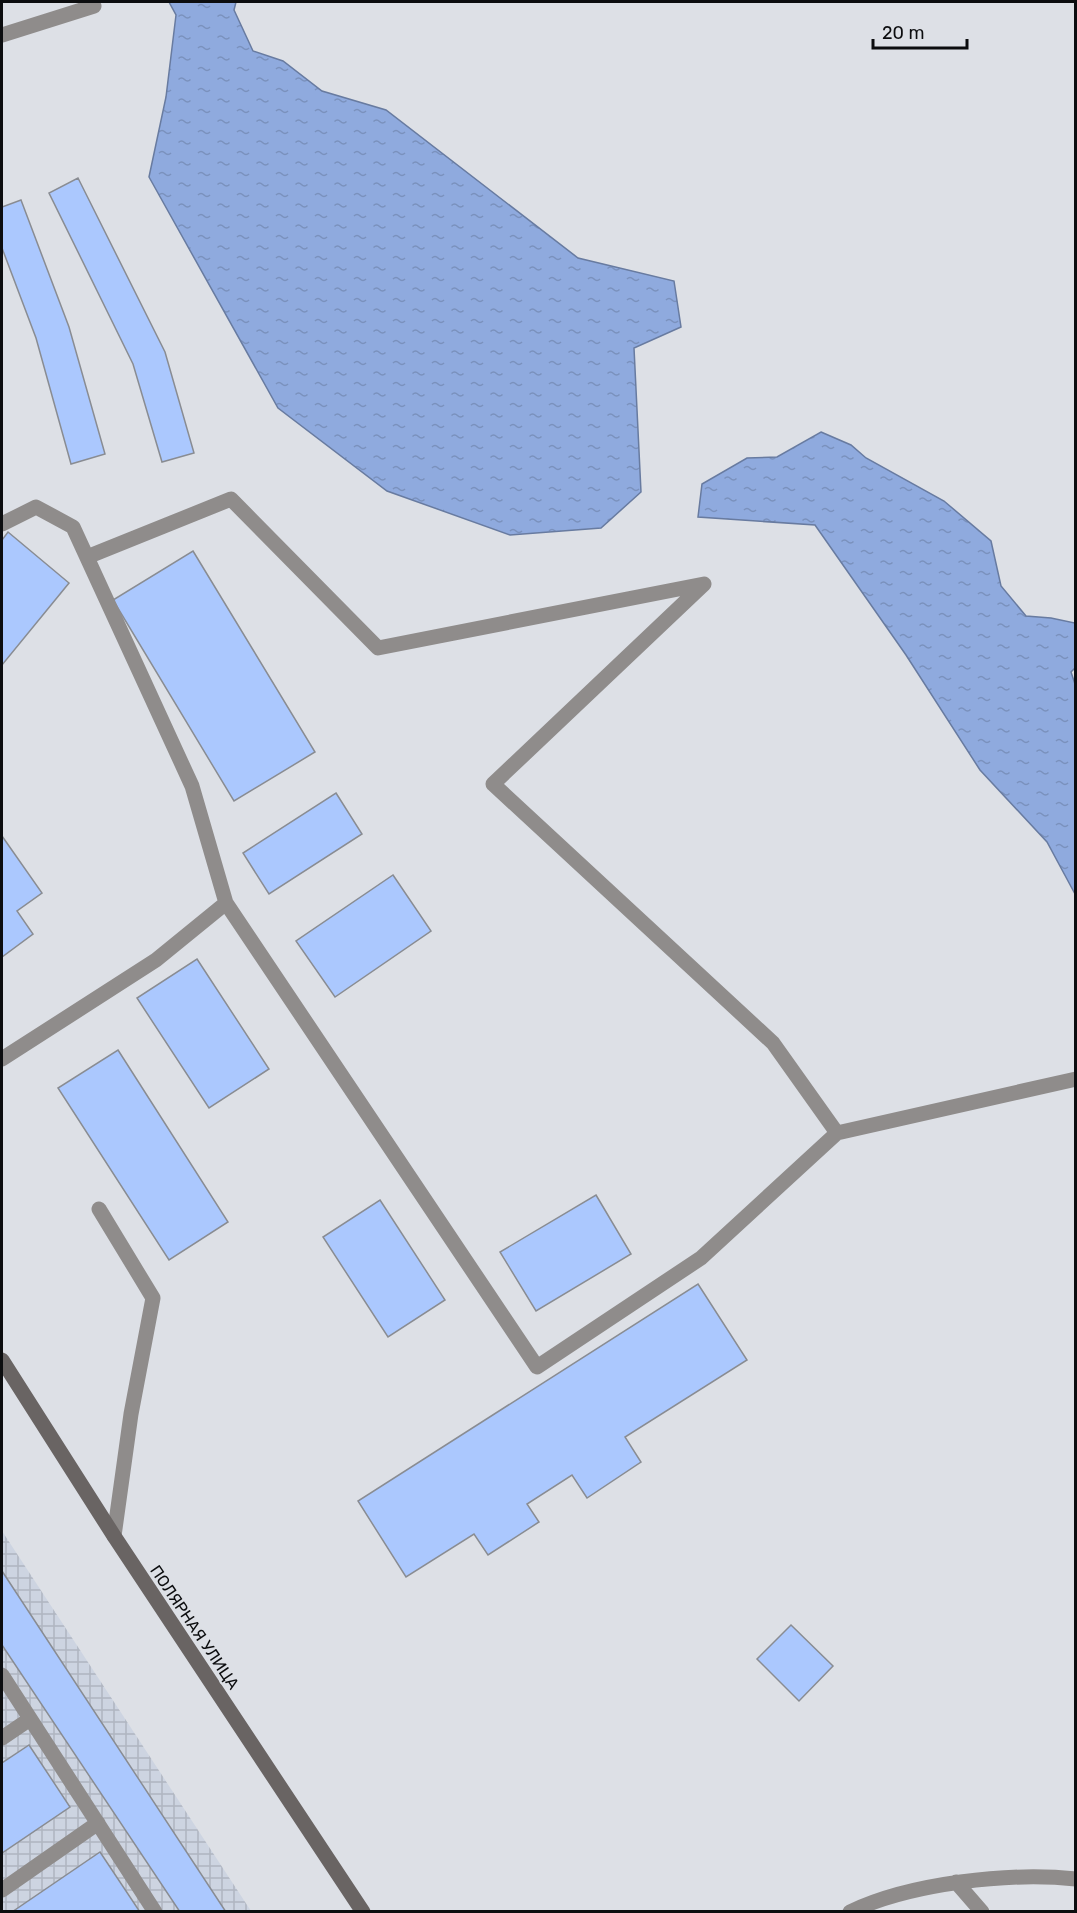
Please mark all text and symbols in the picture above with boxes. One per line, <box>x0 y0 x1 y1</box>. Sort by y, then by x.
scale bar <box>873 12 968 50</box>
text: 20 m <box>882 22 924 44</box>
street label: ПОЛЯРНАЯ УЛИЦА <box>146 1562 243 1693</box>

